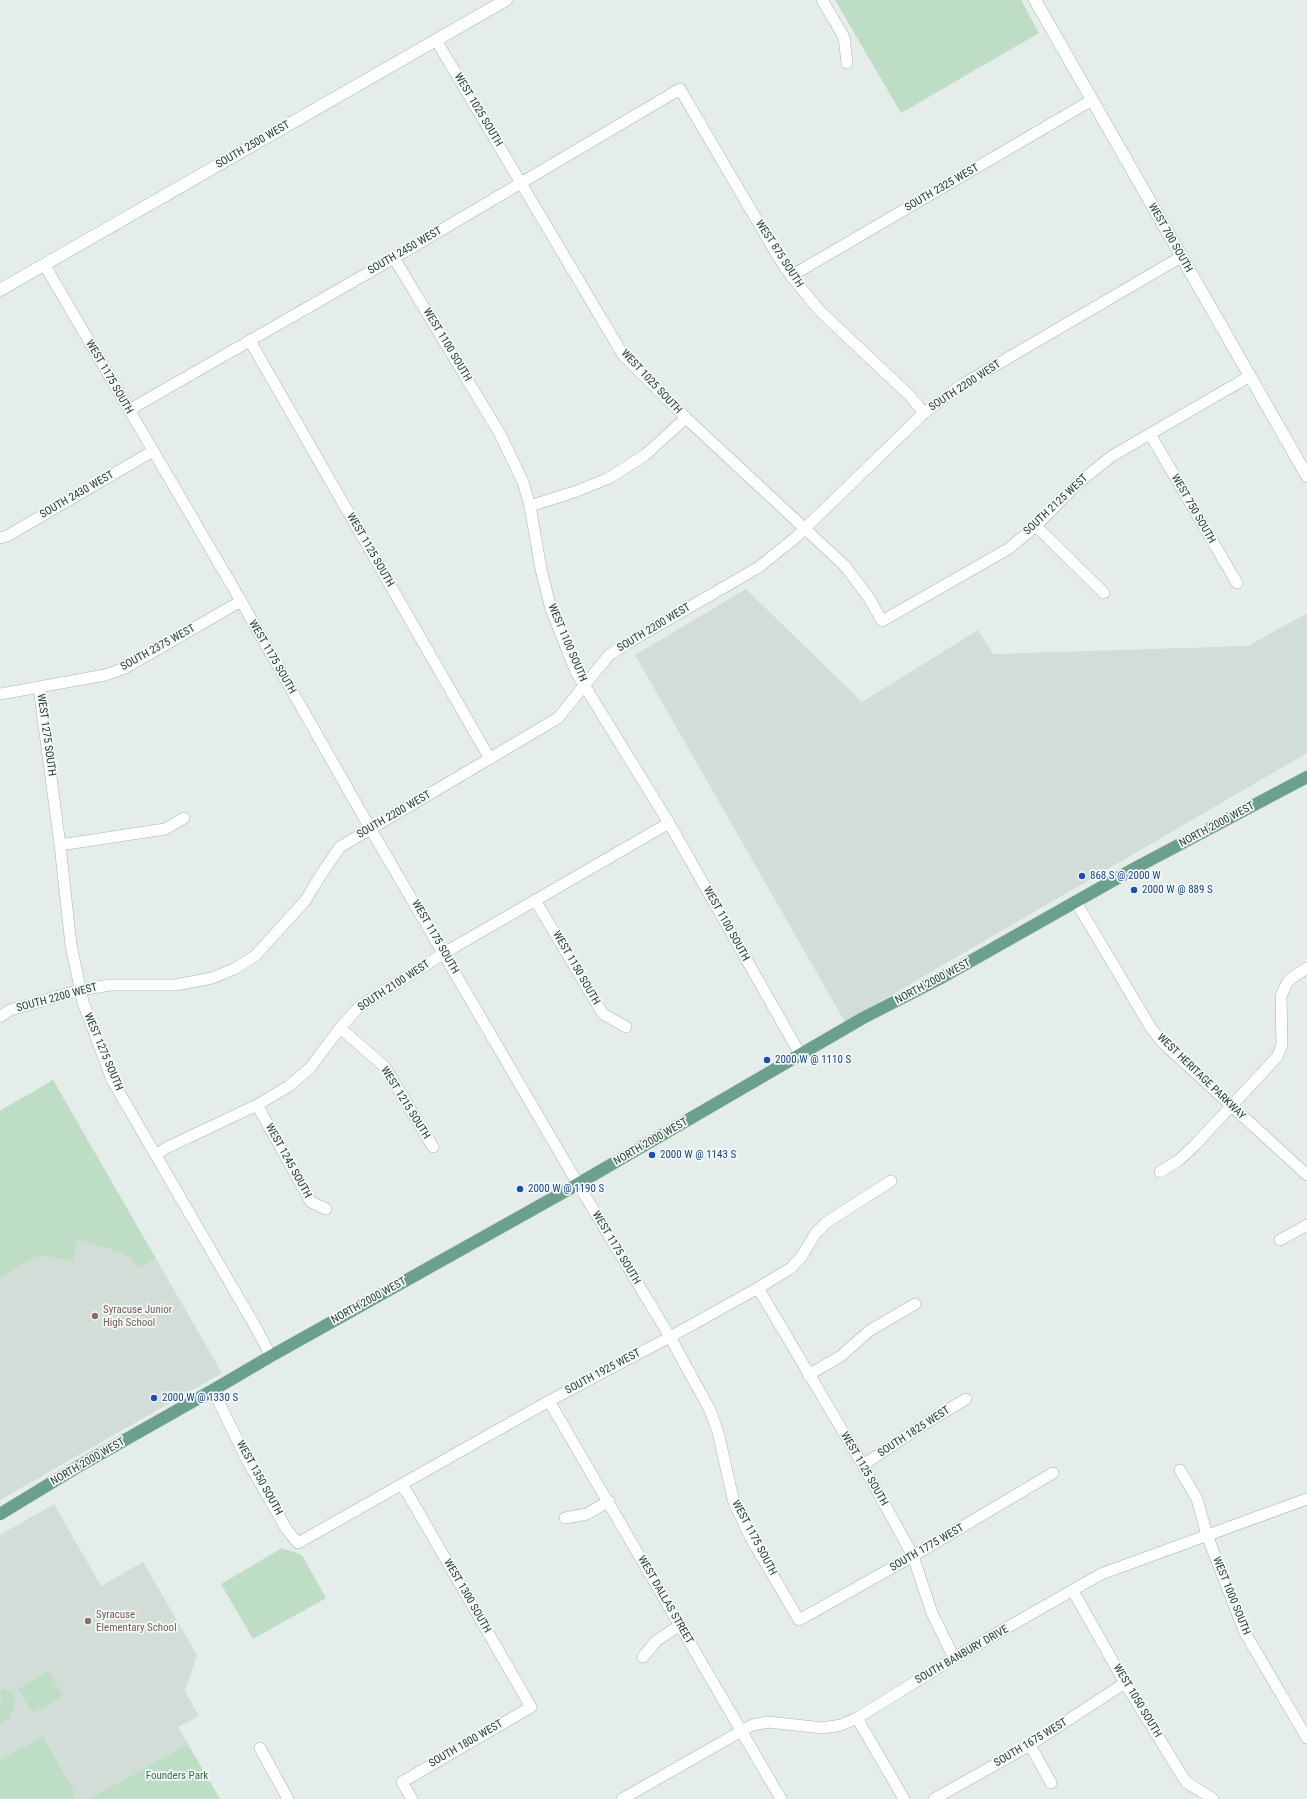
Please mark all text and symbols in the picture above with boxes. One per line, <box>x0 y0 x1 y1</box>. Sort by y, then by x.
street label: WEST 1025 SOUTH <box>451 71 505 149</box>
street label: SOUTH 2500 WEST <box>214 119 292 171</box>
street label: SOUTH 2325 WEST <box>903 162 981 214</box>
street label: WEST 700 SOUTH <box>1145 201 1195 275</box>
street label: WEST 875 SOUTH <box>752 218 806 290</box>
street label: SOUTH 2450 WEST <box>366 225 444 277</box>
street label: WEST 1100 SOUTH <box>420 306 474 384</box>
street label: WEST 1175 SOUTH <box>83 338 135 416</box>
street label: WEST 1025 SOUTH <box>618 347 684 417</box>
street label: SOUTH 2200 WEST <box>927 358 1003 414</box>
street label: SOUTH 2430 WEST <box>38 469 116 521</box>
street label: SOUTH 2125 WEST <box>1021 472 1091 538</box>
street label: WEST 750 SOUTH <box>1168 472 1218 546</box>
street label: WEST 1125 SOUTH <box>344 511 396 589</box>
street label: SOUTH 2200 WEST <box>615 601 693 655</box>
street label: WEST 1100 SOUTH <box>545 602 589 684</box>
street label: WEST 1175 SOUTH <box>246 618 298 696</box>
street label: SOUTH 2375 WEST <box>118 622 198 674</box>
street label: WEST 1275 SOUTH <box>34 693 58 777</box>
street label: SOUTH 2200 WEST <box>355 789 433 841</box>
street label: NORTH 2000 WEST <box>1177 800 1257 850</box>
place label: 868 S @ 2000 W <box>1090 869 1161 883</box>
marker: 868 S @ 2000 W <box>1077 871 1087 881</box>
place label: 2000 W @ 889 S <box>1142 883 1213 897</box>
street label: WEST 1100 SOUTH <box>700 884 752 964</box>
marker: 2000 W @ 889 S <box>1129 885 1139 895</box>
street label: WEST 1175 SOUTH <box>409 898 461 976</box>
street label: WEST 1150 SOUTH <box>550 929 602 1007</box>
street label: NORTH 2000 WEST <box>893 957 973 1007</box>
street label: SOUTH 2100 WEST <box>356 958 432 1014</box>
street label: SOUTH 2200 WEST <box>15 981 99 1015</box>
street label: WEST 1275 SOUTH <box>81 1011 125 1093</box>
street label: WEST HERITAGE PARKWAY <box>1154 1031 1248 1123</box>
place label: 2000 W @ 1110 S <box>775 1053 851 1067</box>
marker: 2000 W @ 1110 S <box>762 1055 772 1065</box>
street label: WEST 1215 SOUTH <box>377 1064 433 1142</box>
street label: NORTH 2000 WEST <box>612 1115 690 1169</box>
street label: WEST 1245 SOUTH <box>262 1121 314 1201</box>
place label: 2000 W @ 1143 S <box>660 1148 736 1162</box>
marker: 2000 W @ 1143 S <box>647 1150 657 1160</box>
place label: 2000 W @ 1190 S <box>528 1182 604 1196</box>
marker: 2000 W @ 1190 S <box>515 1184 525 1194</box>
street label: WEST 1175 SOUTH <box>589 1209 643 1287</box>
street label: NORTH 2000 WEST <box>329 1275 409 1327</box>
place label: Syracuse Junior High School <box>103 1303 172 1329</box>
marker: Syracuse Junior High School <box>90 1311 100 1321</box>
street label: SOUTH 1925 WEST <box>563 1347 643 1397</box>
place label: 2000 W @ 1330 S <box>162 1391 238 1405</box>
marker: 2000 W @ 1330 S <box>149 1393 159 1403</box>
street label: SOUTH 1825 WEST <box>876 1404 952 1460</box>
street label: WEST 1125 SOUTH <box>838 1430 890 1508</box>
street label: NORTH 2000 WEST <box>49 1435 127 1489</box>
street label: WEST 1350 SOUTH <box>233 1438 285 1518</box>
street label: WEST 1175 SOUTH <box>729 1498 779 1578</box>
street label: SOUTH 1775 WEST <box>888 1522 966 1574</box>
street label: WEST DALLAS STREET <box>634 1554 696 1646</box>
street label: WEST 1000 SOUTH <box>1209 1555 1253 1637</box>
street label: WEST 1300 SOUTH <box>441 1557 493 1635</box>
place label: Syracuse Elementary School <box>96 1608 177 1634</box>
marker: Syracuse Elementary School <box>83 1616 93 1626</box>
street label: SOUTH BANBURY DRIVE <box>913 1623 1011 1687</box>
street label: WEST 1050 SOUTH <box>1110 1662 1164 1740</box>
street label: SOUTH 1675 WEST <box>992 1716 1070 1770</box>
street label: SOUTH 1800 WEST <box>427 1718 505 1770</box>
park label: Founders Park <box>146 1769 208 1783</box>

